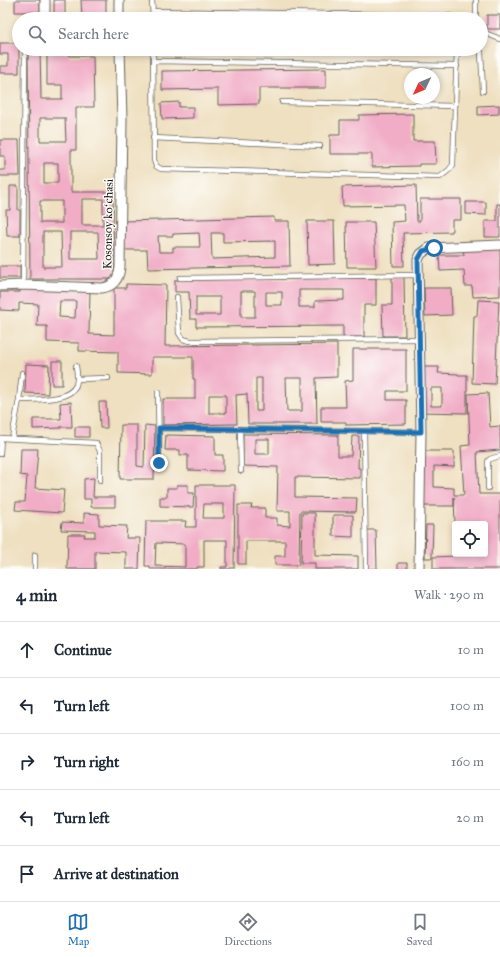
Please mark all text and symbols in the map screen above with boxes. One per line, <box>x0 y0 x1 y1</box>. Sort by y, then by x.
search box <box>12 12 488 56</box>
icon: search <box>26 23 48 45</box>
text: Search here <box>58 25 129 43</box>
north arrow <box>404 68 440 104</box>
street label: Kosonsoy koʻchasi <box>100 178 116 269</box>
route start <box>425 239 443 257</box>
route end <box>150 454 168 472</box>
map controls <box>452 521 488 557</box>
button: locate <box>452 521 488 557</box>
text: 4 min <box>16 585 57 606</box>
text: Walk · 290 m <box>414 587 484 603</box>
icon: ahead <box>16 639 38 661</box>
text: Continue <box>54 641 112 659</box>
text: 10 m <box>458 642 484 658</box>
icon: left <box>16 695 38 717</box>
text: Turn left <box>54 697 110 715</box>
text: 100 m <box>450 698 484 714</box>
icon: right <box>16 751 38 773</box>
text: Turn right <box>54 753 119 771</box>
text: 160 m <box>451 754 484 770</box>
icon: left <box>16 807 38 829</box>
text: Turn left <box>54 809 110 827</box>
text: 20 m <box>456 810 484 826</box>
icon: arrive <box>16 863 38 885</box>
text: Arrive at destination <box>54 865 179 883</box>
tab: Map <box>67 911 89 948</box>
tab: Directions <box>224 911 272 948</box>
tab: Saved <box>406 911 433 948</box>

